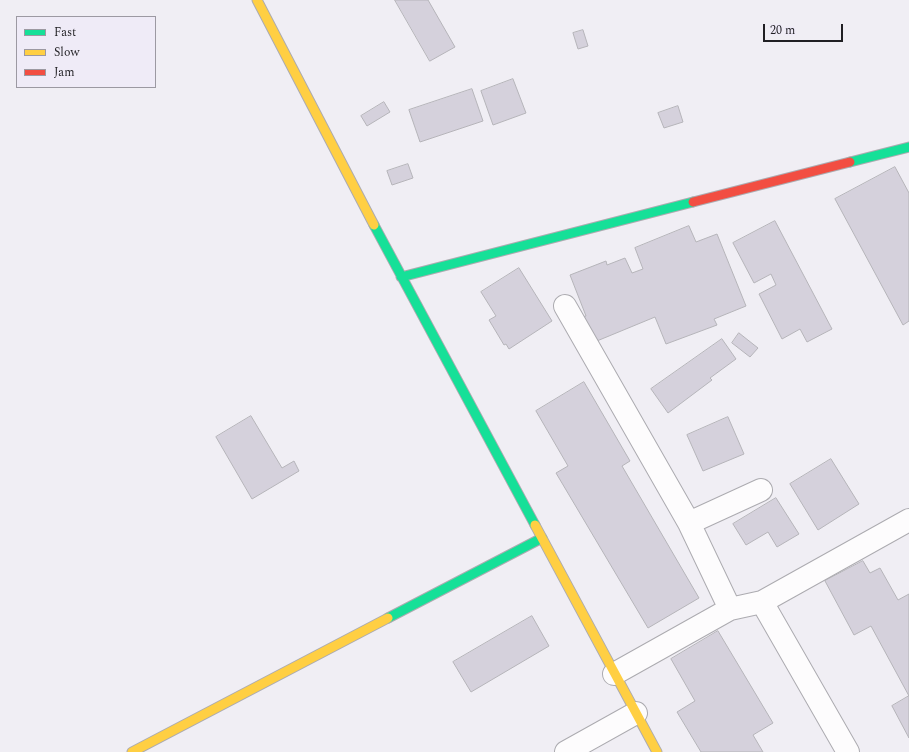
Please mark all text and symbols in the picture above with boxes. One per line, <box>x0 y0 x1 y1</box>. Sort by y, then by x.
legend <box>16 16 156 88</box>
scale bar <box>765 16 845 42</box>
text: 20 m <box>770 21 795 40</box>
text: Fast <box>54 23 76 42</box>
text: Slow <box>54 43 79 62</box>
text: Jam <box>54 63 75 82</box>

